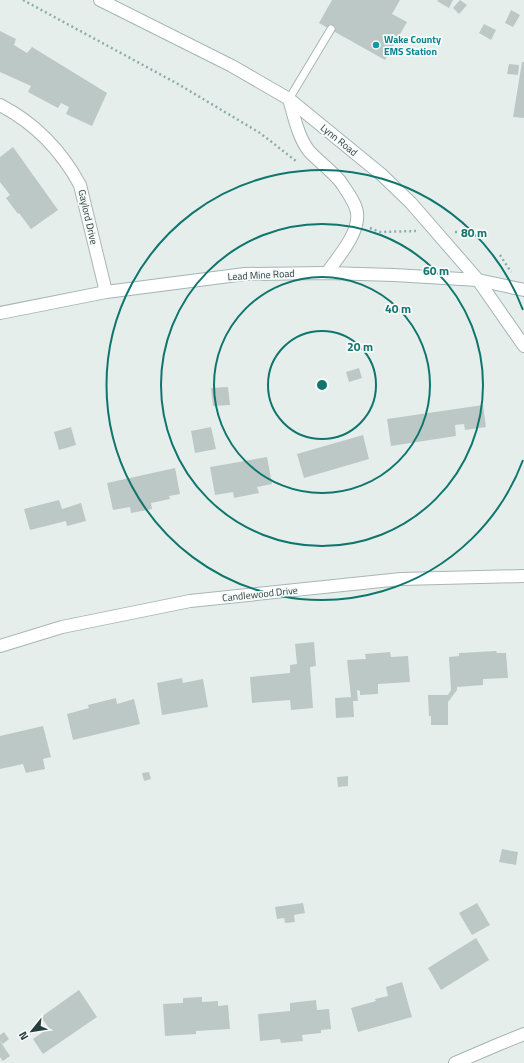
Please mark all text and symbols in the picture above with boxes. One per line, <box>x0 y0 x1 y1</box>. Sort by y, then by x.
place label: Wake County EMS Station <box>384 32 441 59</box>
marker: Wake County EMS Station <box>371 40 381 50</box>
street label: Lynn Road <box>317 120 361 160</box>
street label: Gaylord Drive <box>74 188 102 246</box>
text: 80 m <box>461 223 487 242</box>
text: 60 m <box>423 261 449 280</box>
street label: Lead Mine Road <box>227 266 295 284</box>
text: 40 m <box>385 299 411 318</box>
text: 20 m <box>347 337 373 356</box>
centre of rings <box>315 378 329 392</box>
street label: Candlewood Drive <box>221 583 299 605</box>
north arrow <box>12 1011 52 1051</box>
text: N <box>15 1029 32 1043</box>

